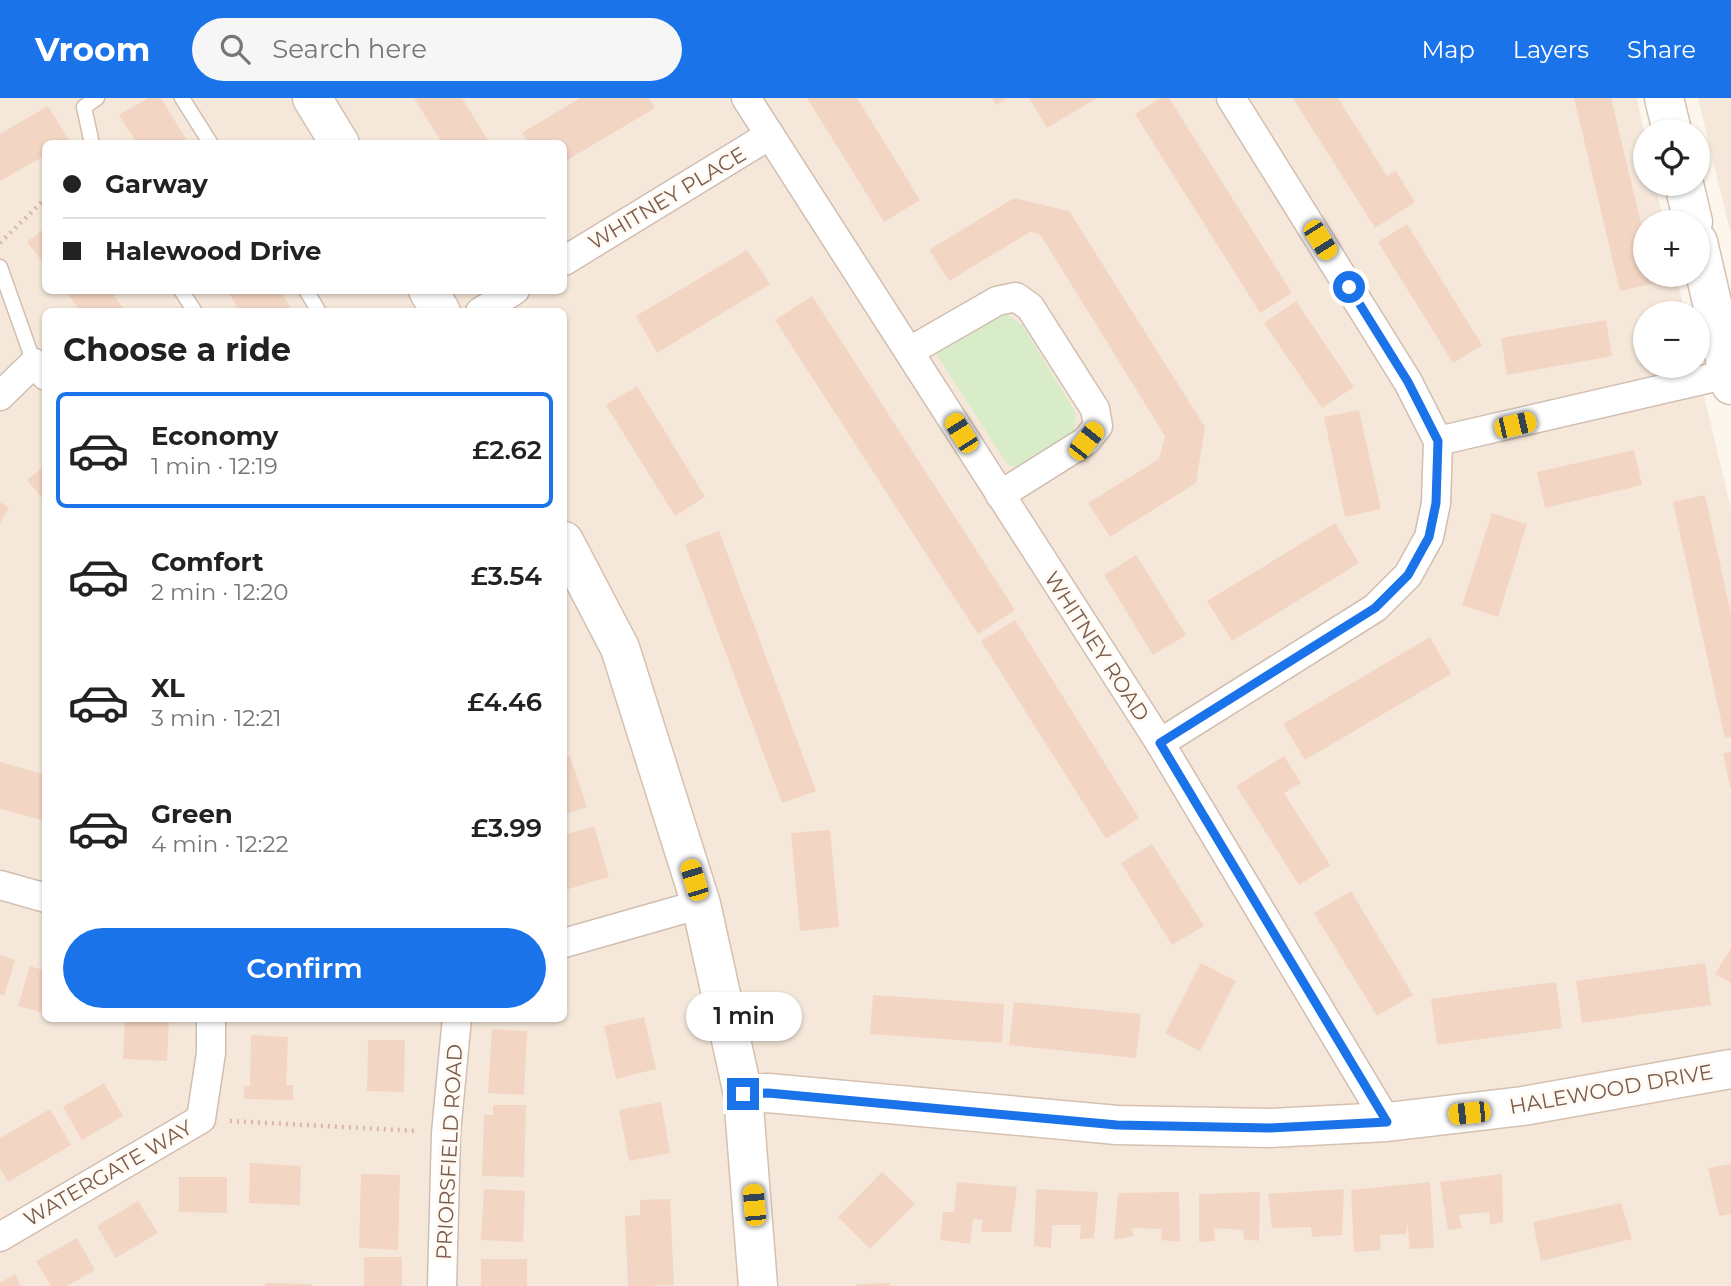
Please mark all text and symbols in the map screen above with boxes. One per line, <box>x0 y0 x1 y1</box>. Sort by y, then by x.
search box <box>192 18 682 81</box>
text: Vroom <box>35 29 150 69</box>
icon: search <box>216 30 254 68</box>
text: Search here <box>272 33 427 65</box>
text: Map <box>1421 35 1475 64</box>
text: Layers <box>1513 35 1589 64</box>
text: Share <box>1627 35 1696 64</box>
map controls <box>1633 119 1710 378</box>
button: locate <box>1633 119 1710 196</box>
street label: WHITNEY PLACE <box>584 141 750 255</box>
text: Garway <box>105 168 208 200</box>
button: + <box>1633 210 1710 287</box>
car <box>1300 217 1341 263</box>
text: Halewood Drive <box>105 235 321 267</box>
route start <box>1333 271 1365 303</box>
button: − <box>1633 301 1710 378</box>
text: Choose a ride <box>63 330 291 369</box>
car <box>941 410 982 456</box>
car <box>1493 410 1538 440</box>
car <box>1065 418 1108 464</box>
icon: car <box>67 419 130 482</box>
text: Economy <box>151 420 278 452</box>
text: £2.62 <box>472 434 542 466</box>
text: 1 min · 12:19 <box>151 452 278 480</box>
icon: car <box>67 545 130 608</box>
text: Comfort <box>151 546 263 578</box>
text: £3.54 <box>471 560 542 592</box>
street label: WHITNEY ROAD <box>1039 567 1155 725</box>
text: 2 min · 12:20 <box>151 578 289 606</box>
icon: car <box>67 671 130 734</box>
text: XL <box>151 672 185 704</box>
text: £4.46 <box>467 686 542 718</box>
text: 3 min · 12:21 <box>151 704 282 732</box>
icon: car <box>67 797 130 860</box>
text: Green <box>151 798 233 830</box>
text: £3.99 <box>471 812 542 844</box>
text: 4 min · 12:22 <box>151 830 289 858</box>
car <box>678 857 711 903</box>
button: Confirm <box>63 928 546 1008</box>
callout: 1 min <box>685 992 801 1042</box>
text: 1 min <box>713 1002 775 1030</box>
street label: PRIORSFIELD ROAD <box>431 1043 467 1261</box>
street label: HALEWOOD DRIVE <box>1507 1059 1715 1119</box>
route end <box>727 1078 759 1110</box>
car <box>1448 1100 1491 1126</box>
street label: WATERGATE WAY <box>19 1114 197 1231</box>
car <box>742 1183 767 1227</box>

